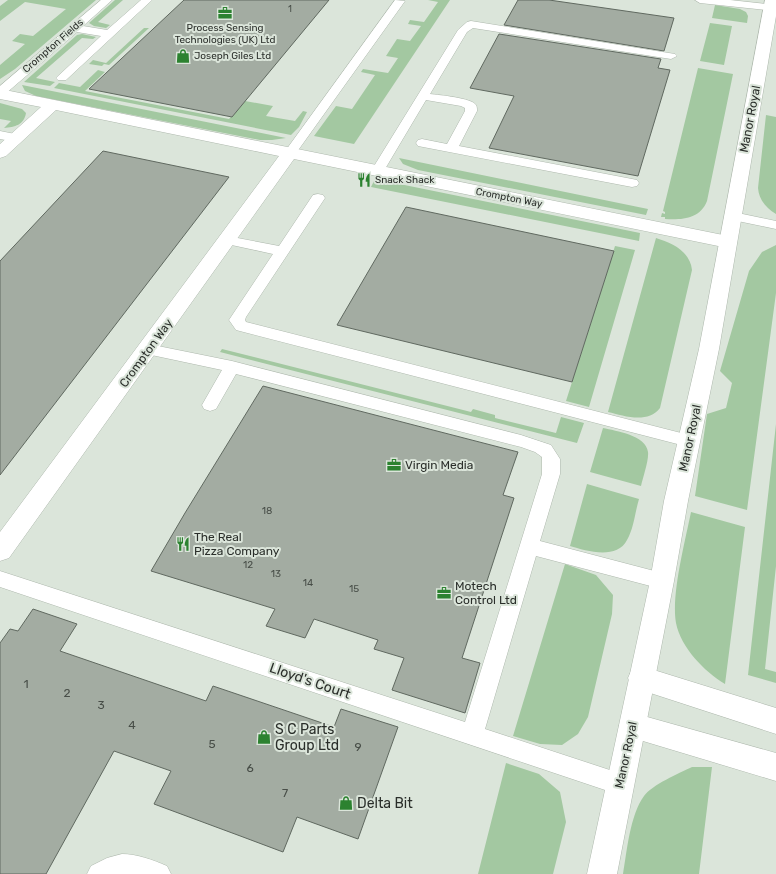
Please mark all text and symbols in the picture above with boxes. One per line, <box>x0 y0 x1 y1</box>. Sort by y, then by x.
house number: 1 <box>288 4 292 14</box>
office icon: Process Sensing Technologies (UK) Ltd <box>217 5 233 21</box>
street label: Crompton Fields <box>20 16 86 76</box>
place label: Process Sensing Technologies (UK) Ltd <box>175 22 275 46</box>
shop icon: Joseph Giles Ltd <box>175 48 191 64</box>
place label: Joseph Giles Ltd <box>194 50 271 62</box>
street label: Manor Royal <box>737 84 763 154</box>
restaurant icon: Snack Shack <box>356 172 372 188</box>
place label: Snack Shack <box>375 174 435 186</box>
street label: Crompton Way <box>475 186 544 210</box>
street label: Crompton Way <box>116 316 176 390</box>
street label: Manor Royal <box>676 403 704 473</box>
office icon: Virgin Media <box>386 457 402 473</box>
place label: Virgin Media <box>405 458 473 472</box>
house number: 18 <box>262 505 272 517</box>
place label: The Real Pizza Company <box>194 530 280 558</box>
restaurant icon: The Real Pizza Company <box>175 536 191 552</box>
house number: 12 <box>243 559 253 571</box>
house number: 13 <box>271 568 281 580</box>
house number: 14 <box>303 577 313 589</box>
place label: Motech Control Ltd <box>455 579 517 607</box>
house number: 15 <box>349 583 359 595</box>
office icon: Motech Control Ltd <box>436 585 452 601</box>
street label: Lloyd's Court <box>267 659 353 703</box>
house number: 1 <box>23 677 29 691</box>
house number: 2 <box>63 686 71 700</box>
house number: 3 <box>97 698 105 712</box>
house number: 4 <box>128 718 136 732</box>
street label: Manor Royal <box>612 720 640 790</box>
place label: S C Parts Group Ltd <box>275 721 339 754</box>
shop icon: S C Parts Group Ltd <box>256 729 272 745</box>
house number: 5 <box>208 737 216 751</box>
house number: 9 <box>354 740 362 754</box>
house number: 6 <box>246 761 254 775</box>
house number: 7 <box>282 786 288 800</box>
shop icon: Delta Bit <box>338 795 354 811</box>
place label: Delta Bit <box>357 795 413 812</box>

